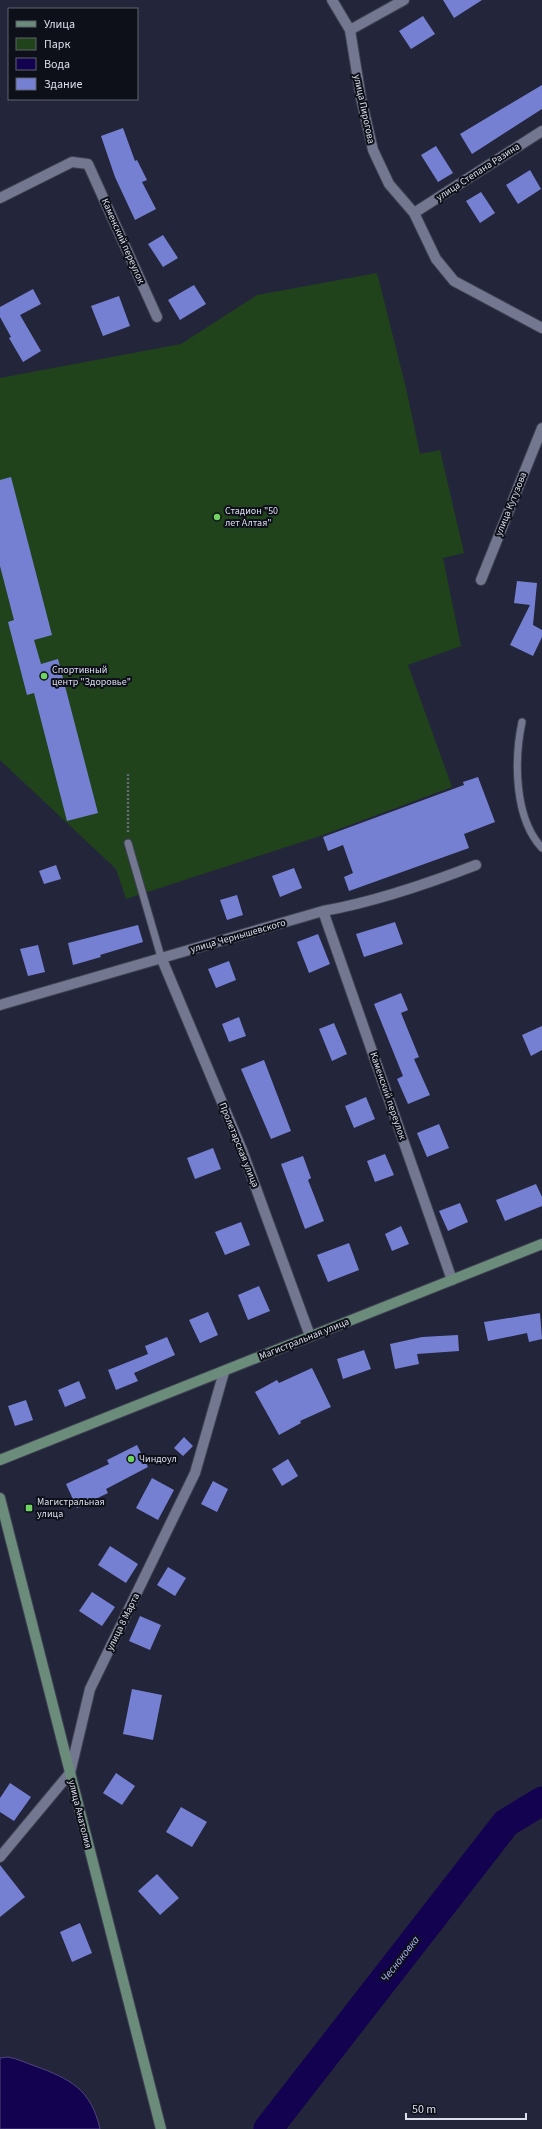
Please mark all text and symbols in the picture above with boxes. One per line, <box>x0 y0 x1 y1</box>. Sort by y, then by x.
legend <box>8 8 138 100</box>
text: Улица <box>44 16 75 33</box>
text: Парк <box>44 36 70 53</box>
text: Вода <box>44 56 70 73</box>
street label: улица Пирогова <box>350 73 378 145</box>
text: Здание <box>44 76 83 93</box>
street label: улица Степана Разина <box>433 140 523 204</box>
street label: Каменский переулок <box>98 196 148 286</box>
street label: улица Кутузова <box>492 470 530 538</box>
place label: Стадион "50 лет Алтая" <box>225 504 278 530</box>
marker: Стадион "50 лет Алтая" <box>212 512 222 522</box>
place label: Спортивный центр "Здоровье" <box>52 663 131 689</box>
marker: Спортивный центр "Здоровье" <box>39 671 49 681</box>
street label: улица Чернышевского <box>189 916 287 956</box>
street label: Каменский переулок <box>366 1050 410 1142</box>
street label: Пролетарская улица <box>216 1100 262 1190</box>
street label: Магистральная улица <box>257 1315 351 1363</box>
place label: Чиндоул <box>139 1452 177 1466</box>
marker: Чиндоул <box>126 1454 136 1464</box>
place label: Магистральная улица <box>37 1495 105 1521</box>
marker: Магистральная улица <box>24 1503 34 1513</box>
street label: улица 8 Марта <box>103 1591 143 1653</box>
street label: улица Анатолия <box>65 1778 95 1850</box>
water label: Чесноковка <box>377 1933 423 1985</box>
scale bar <box>406 2095 526 2121</box>
text: 50 m <box>412 2101 436 2118</box>

